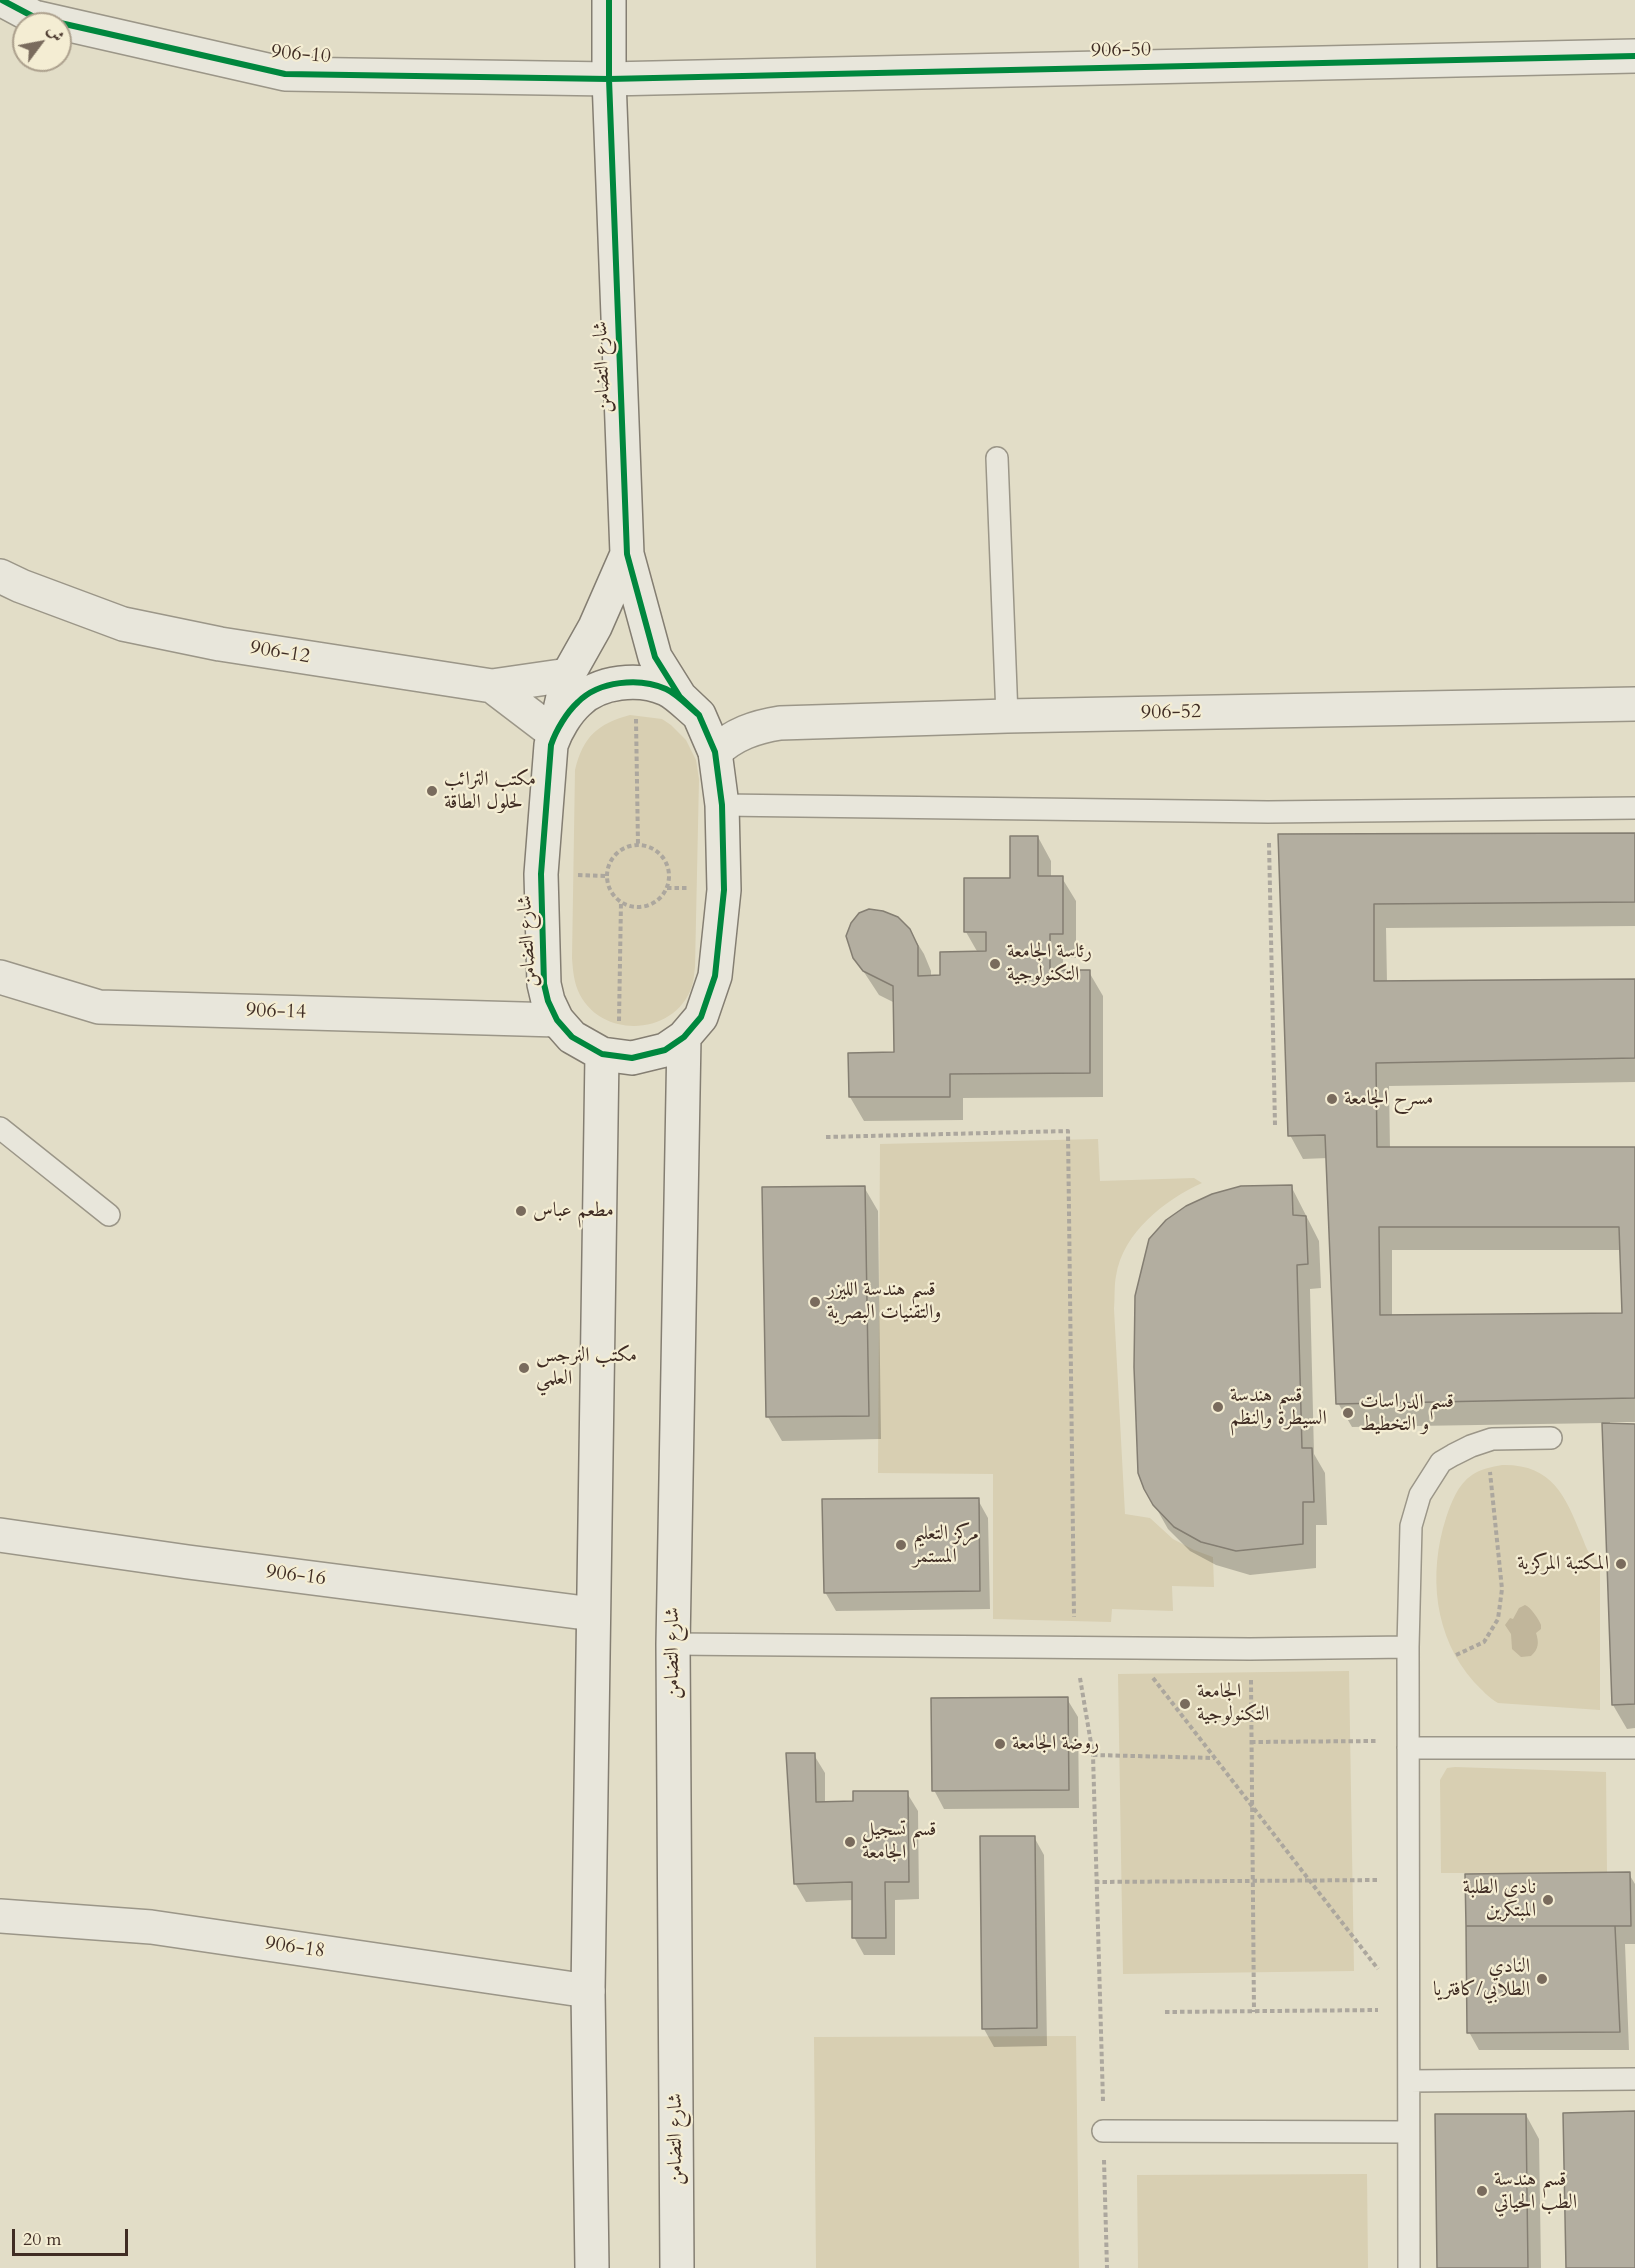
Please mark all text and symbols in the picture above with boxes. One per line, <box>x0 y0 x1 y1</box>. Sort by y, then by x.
north arrow <box>12 12 72 72</box>
text: ش <box>42 21 69 46</box>
street label: 906-50 <box>1091 38 1151 64</box>
street label: 906-10 <box>270 40 332 70</box>
street label: شارع التضامن <box>589 321 617 413</box>
street label: 906-12 <box>248 636 312 670</box>
street label: 906-52 <box>1141 700 1201 726</box>
place label: مكتب الترائب لحلول الطاقة <box>444 768 536 815</box>
marker: مكتب الترائب لحلول الطاقة <box>425 784 439 798</box>
street label: شارع التضامن <box>514 894 542 988</box>
place label: رئاسة الجامعة التكنولوجية <box>1007 940 1092 987</box>
marker: رئاسة الجامعة التكنولوجية <box>988 957 1002 971</box>
street label: 906-14 <box>246 999 306 1025</box>
place label: مسرح الجامعة <box>1344 1087 1433 1111</box>
marker: مسرح الجامعة <box>1325 1092 1339 1106</box>
place label: مطعم عباس <box>533 1199 614 1223</box>
marker: مطعم عباس <box>514 1204 528 1218</box>
place label: قسم هندسة الليزر والتقنيات البصرية <box>827 1278 941 1325</box>
marker: قسم هندسة الليزر والتقنيات البصرية <box>808 1295 822 1309</box>
place label: مكتب النرجس العلمي <box>536 1344 637 1391</box>
marker: مكتب النرجس العلمي <box>517 1361 531 1375</box>
place label: قسم هندسة السيطرة والنظم <box>1230 1384 1327 1431</box>
place label: قسم الدراسات و التخطيط <box>1360 1390 1454 1437</box>
marker: قسم هندسة السيطرة والنظم <box>1211 1400 1225 1414</box>
marker: قسم الدراسات و التخطيط <box>1341 1406 1355 1420</box>
place label: مركز التعليم المستمر <box>913 1522 979 1569</box>
marker: مركز التعليم المستمر <box>894 1538 908 1552</box>
place label: المكتبة المركزية <box>1517 1552 1609 1576</box>
marker: المكتبة المركزية <box>1614 1557 1628 1571</box>
street label: 906-16 <box>265 1560 327 1592</box>
street label: شارع التضامن <box>661 1607 685 1699</box>
place label: الجامعة التكنولوجية <box>1197 1680 1269 1727</box>
marker: الجامعة التكنولوجية <box>1178 1697 1192 1711</box>
place label: روضة الجامعة <box>1012 1732 1099 1756</box>
marker: روضة الجامعة <box>993 1737 1007 1751</box>
place label: قسم تسجيل الجامعة <box>862 1818 936 1865</box>
marker: قسم تسجيل الجامعة <box>843 1835 857 1849</box>
place label: نادي الطلبة المبتكرين <box>1463 1876 1536 1923</box>
marker: نادي الطلبة المبتكرين <box>1541 1893 1555 1907</box>
street label: 906-18 <box>264 1932 326 1964</box>
place label: النادي الطلابي/كافتريا <box>1433 1955 1530 2002</box>
marker: النادي الطلابي/كافتريا <box>1535 1972 1549 1986</box>
street label: شارع التضامن <box>664 2093 688 2185</box>
place label: قسم هندسة الطب الحياتي <box>1494 2168 1577 2215</box>
marker: قسم هندسة الطب الحياتي <box>1475 2184 1489 2198</box>
scale bar <box>15 2217 130 2255</box>
text: 20 m <box>23 2227 62 2252</box>

